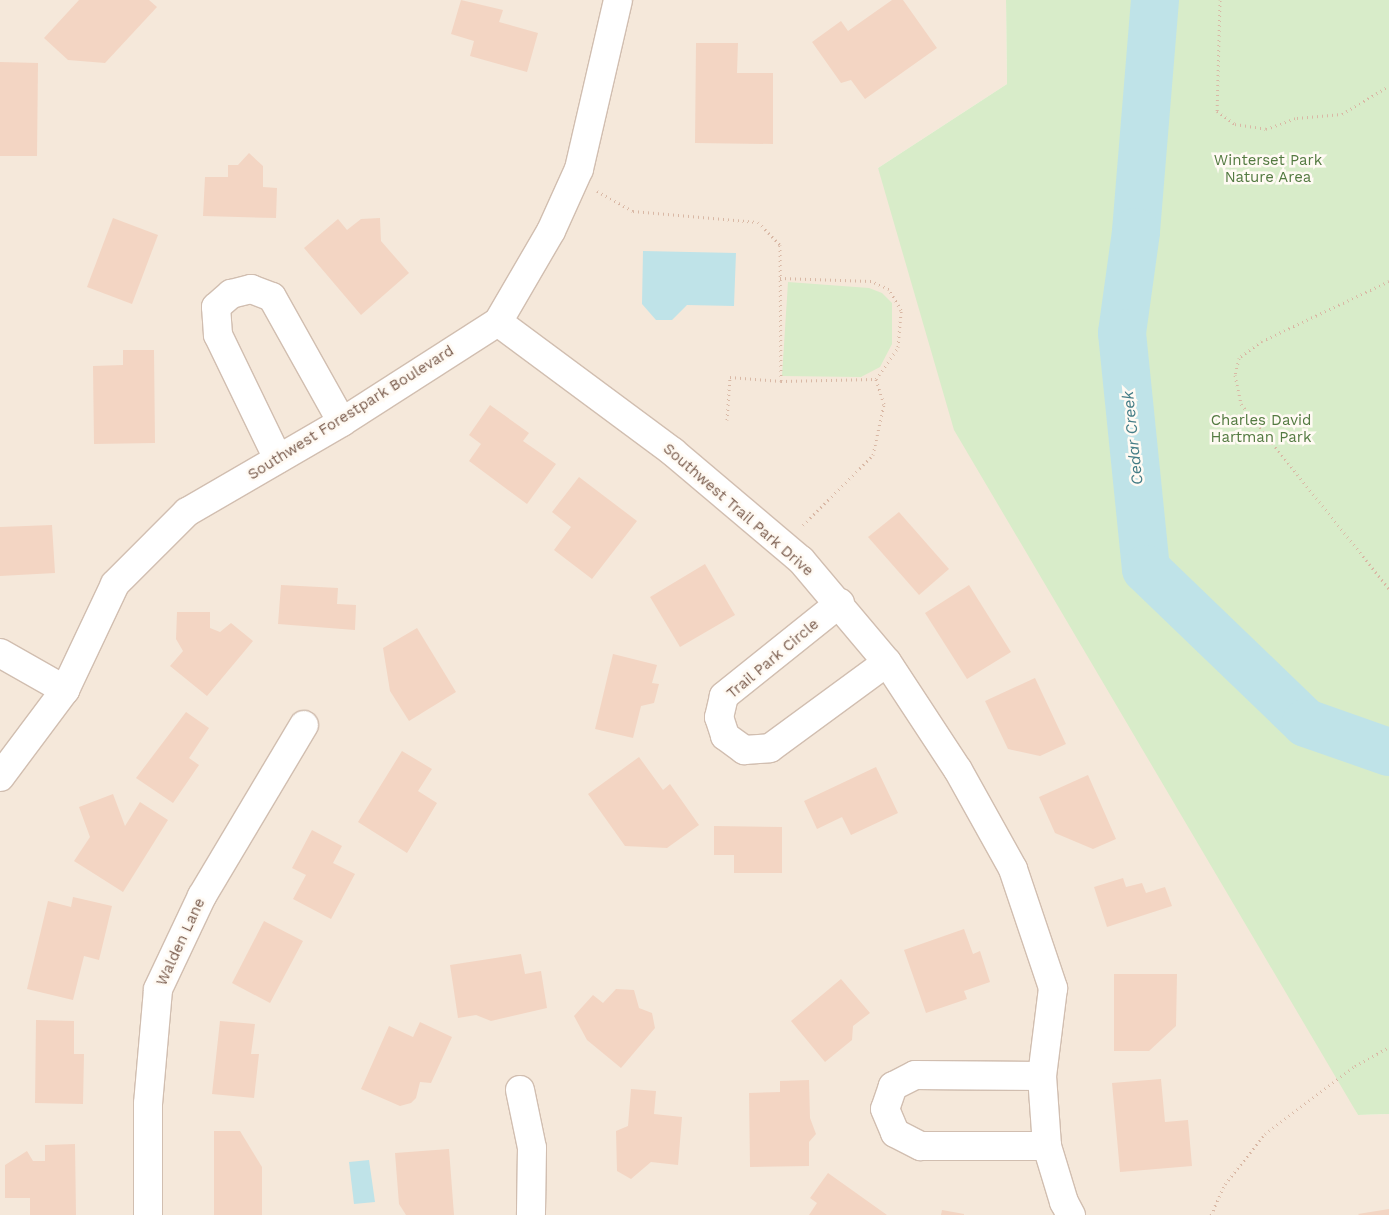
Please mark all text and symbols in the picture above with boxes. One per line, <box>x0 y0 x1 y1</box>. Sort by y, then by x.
park label: Winterset Park Nature Area <box>1214 151 1322 186</box>
street label: Southwest Forestpark Boulevard <box>245 342 457 484</box>
water label: Cedar Creek <box>1119 390 1147 486</box>
park label: Charles David Hartman Park <box>1211 411 1311 446</box>
street label: Southwest Trail Park Drive <box>659 439 817 581</box>
street label: Trail Park Circle <box>723 615 823 703</box>
street label: Walden Lane <box>153 895 209 989</box>

